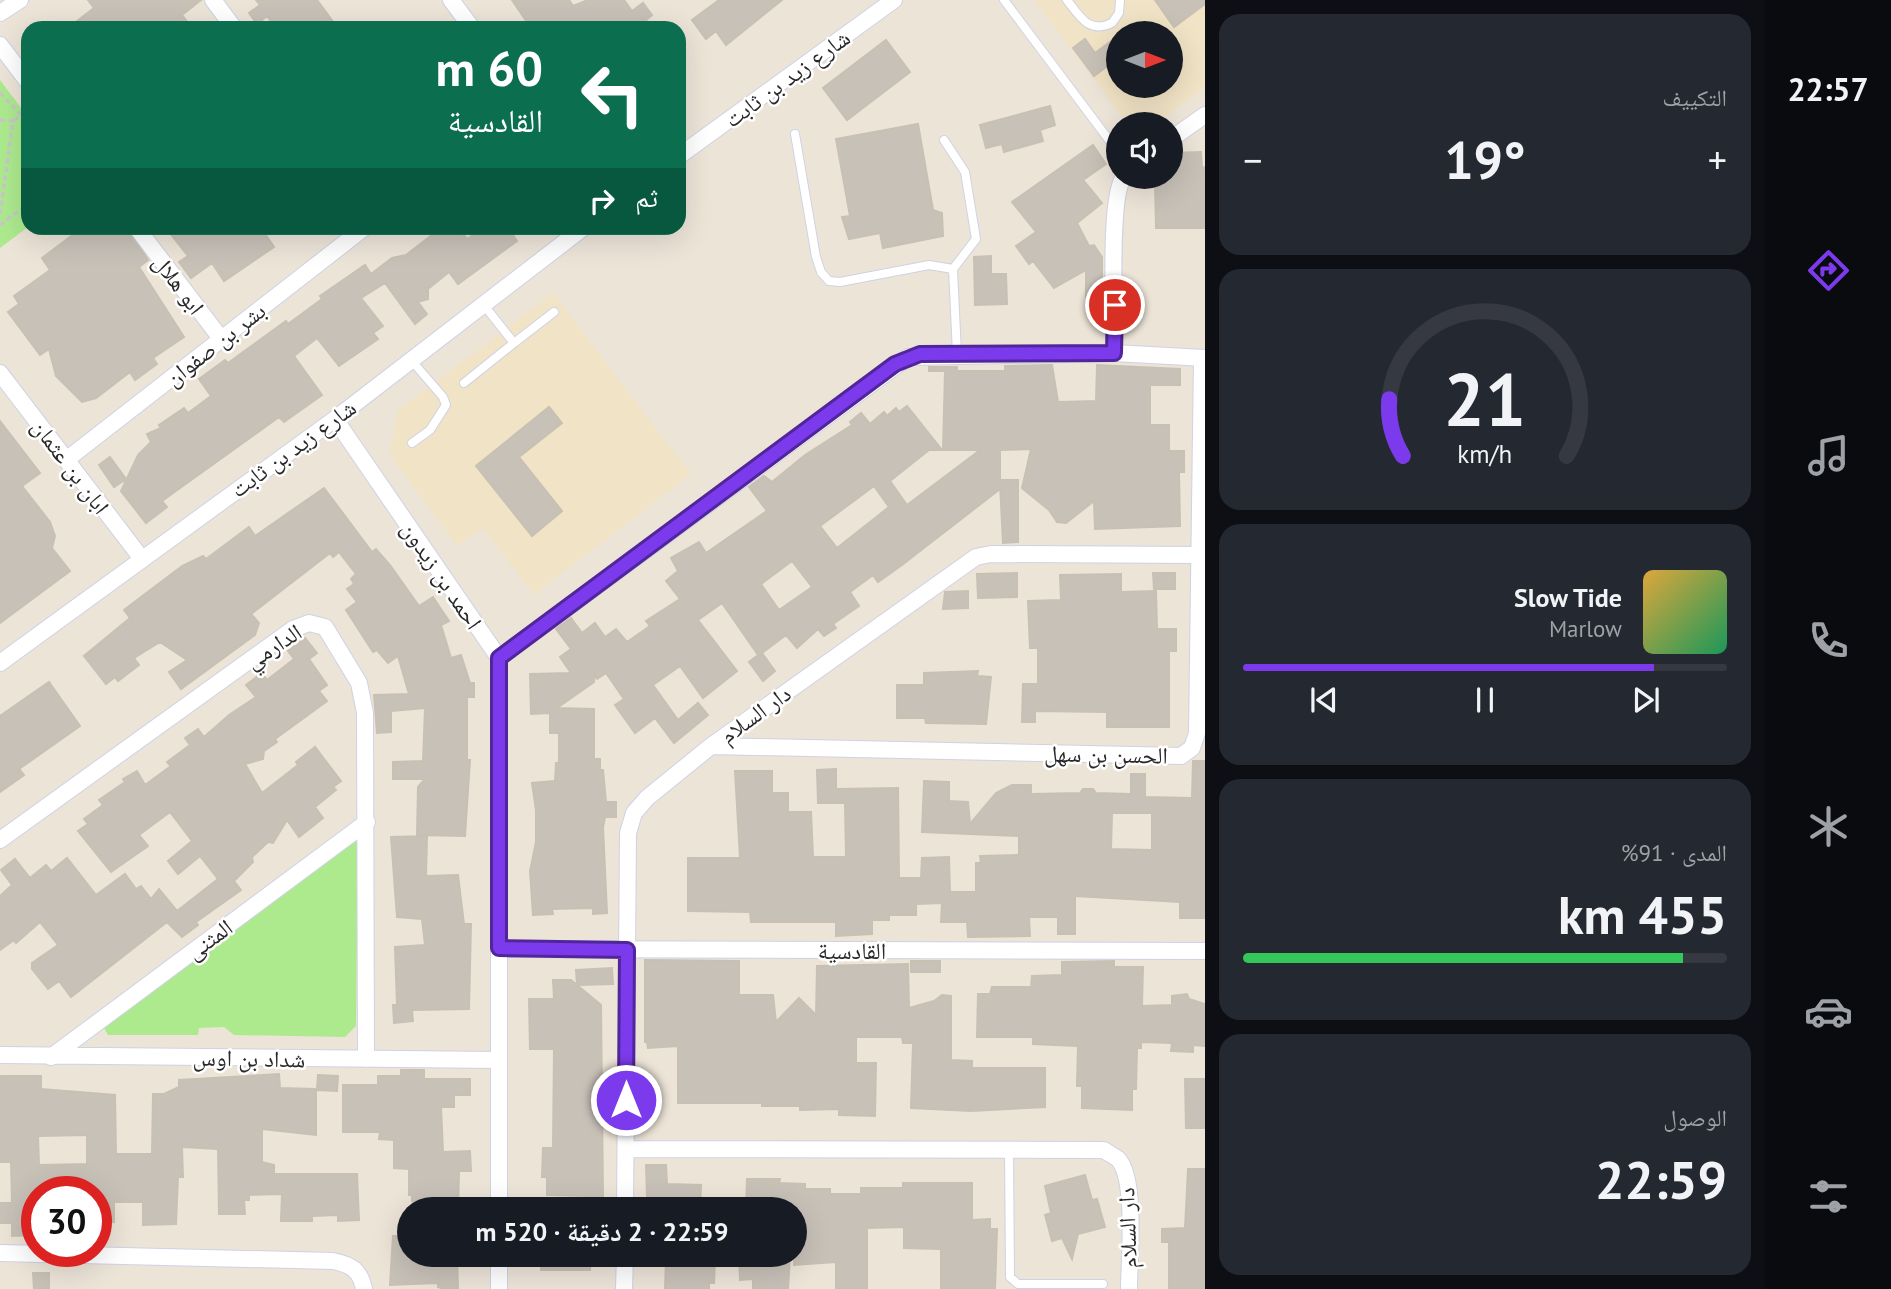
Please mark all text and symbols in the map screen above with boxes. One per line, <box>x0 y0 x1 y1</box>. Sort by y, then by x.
north arrow <box>1106 21 1183 98</box>
map controls <box>1106 21 1183 189</box>
street label: شارع زيد بن ثابت <box>718 23 856 134</box>
text: 60 m <box>436 36 543 100</box>
icon: left <box>567 49 658 140</box>
text: 22:57 <box>1787 68 1869 110</box>
text: التكييف <box>1662 83 1727 112</box>
text: القادسية <box>448 99 543 141</box>
button: sound <box>1106 112 1183 189</box>
text: 19° <box>1444 126 1526 193</box>
text: − <box>1243 135 1262 184</box>
text: + <box>1708 135 1727 184</box>
text: ثم <box>635 181 658 214</box>
icon: right <box>583 182 621 220</box>
icon: directions <box>1804 246 1853 295</box>
street label: ابو هلال <box>147 248 211 320</box>
pin <box>1085 275 1145 335</box>
icon: arrive <box>1096 286 1134 324</box>
street label: بشر بن صفوان <box>159 296 271 392</box>
text: 21 <box>1444 352 1526 446</box>
street label: شارع زيد بن ثابت <box>224 393 362 504</box>
street label: ابان بن عثمان <box>26 413 116 519</box>
icon: music <box>1804 431 1853 480</box>
text: km/h <box>1458 437 1512 469</box>
street label: احمد بن زيدون <box>395 515 489 635</box>
text: Slow Tide <box>1514 581 1622 614</box>
text: Marlow <box>1549 614 1622 643</box>
icon: phone <box>1804 616 1853 665</box>
street label: الدارمي <box>239 617 309 679</box>
street label: دار السلام <box>714 678 797 751</box>
icon: previous <box>1305 681 1343 719</box>
icon: pause <box>1466 681 1504 719</box>
icon: next <box>1627 681 1665 719</box>
street label: الحسن بن سهل <box>1044 738 1168 770</box>
icon: climate <box>1804 802 1853 851</box>
text: المدى · 91% <box>1621 838 1727 867</box>
text: 455 km <box>1558 881 1727 948</box>
street label: المثنى <box>180 912 238 966</box>
street label: القادسية <box>818 936 886 965</box>
icon: car <box>1804 987 1853 1036</box>
street label: شداد بن اوس <box>192 1043 306 1073</box>
position arrow <box>589 1063 663 1137</box>
text: الوصول <box>1663 1103 1727 1132</box>
text: 22:59 <box>1595 1146 1727 1213</box>
icon: filters <box>1804 1172 1853 1221</box>
speed limit sign: 30 <box>21 1176 112 1267</box>
street label: دار السلام <box>1111 1187 1145 1269</box>
text: 22:59 · 2 دقيقة · 520 m <box>475 1215 729 1248</box>

